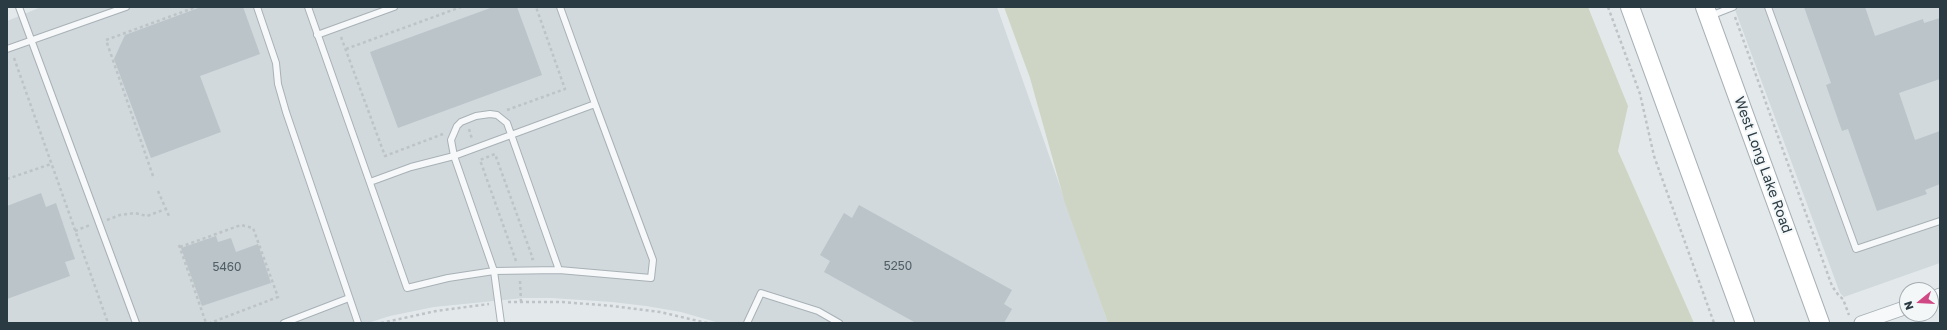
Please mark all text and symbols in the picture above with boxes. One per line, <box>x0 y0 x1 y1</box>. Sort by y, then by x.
street label: West Long Lake Road <box>1730 94 1796 236</box>
house number: 5250 <box>884 259 912 273</box>
house number: 5460 <box>213 260 241 274</box>
north arrow <box>1899 282 1939 322</box>
text: N <box>1901 300 1916 312</box>

